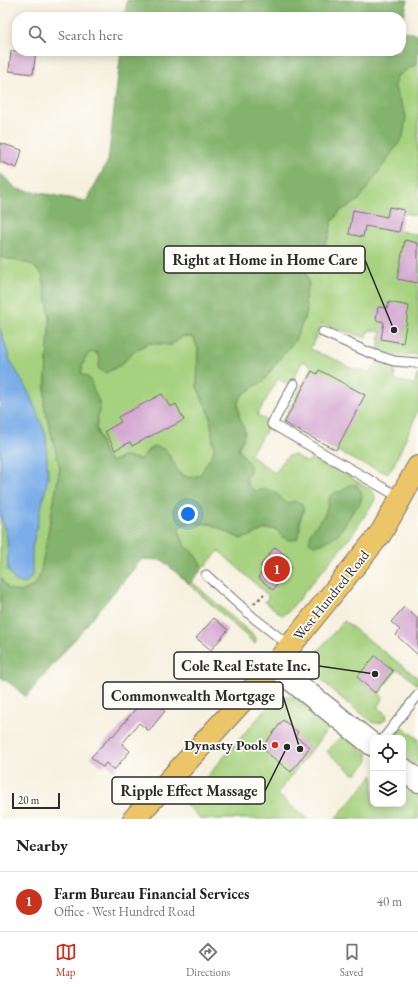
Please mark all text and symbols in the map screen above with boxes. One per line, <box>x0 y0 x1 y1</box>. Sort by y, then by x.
search box <box>12 12 406 56</box>
icon: search <box>26 23 48 45</box>
text: Search here <box>58 25 123 44</box>
callout: Right at Home in Home Care <box>164 246 365 273</box>
text: Right at Home in Home Care <box>172 250 358 269</box>
your location <box>178 504 198 524</box>
street label: West Hundred Road <box>289 546 373 644</box>
pin: 1 <box>264 554 290 584</box>
callout: Cole Real Estate Inc. <box>174 652 319 679</box>
text: Cole Real Estate Inc. <box>181 656 311 675</box>
callout: Commonwealth Mortgage <box>103 682 283 709</box>
text: Commonwealth Mortgage <box>111 686 275 705</box>
map controls <box>370 735 406 807</box>
button: locate <box>370 735 406 771</box>
place label: Dynasty Pools <box>184 736 267 754</box>
marker: Dynasty Pools <box>270 740 280 750</box>
button: layers <box>370 771 406 807</box>
callout: Ripple Effect Massage <box>112 777 265 804</box>
text: Ripple Effect Massage <box>121 781 257 800</box>
scale bar <box>12 791 60 810</box>
text: 20 m <box>18 793 39 807</box>
text: Nearby <box>16 834 68 856</box>
text: Farm Bureau Financial Services <box>54 884 249 903</box>
text: 1 <box>26 893 32 910</box>
text: 40 m <box>377 893 402 910</box>
text: Office · West Hundred Road <box>54 903 195 920</box>
tab: Map <box>55 941 77 979</box>
tab: Directions <box>186 941 230 979</box>
tab: Saved <box>340 941 363 979</box>

